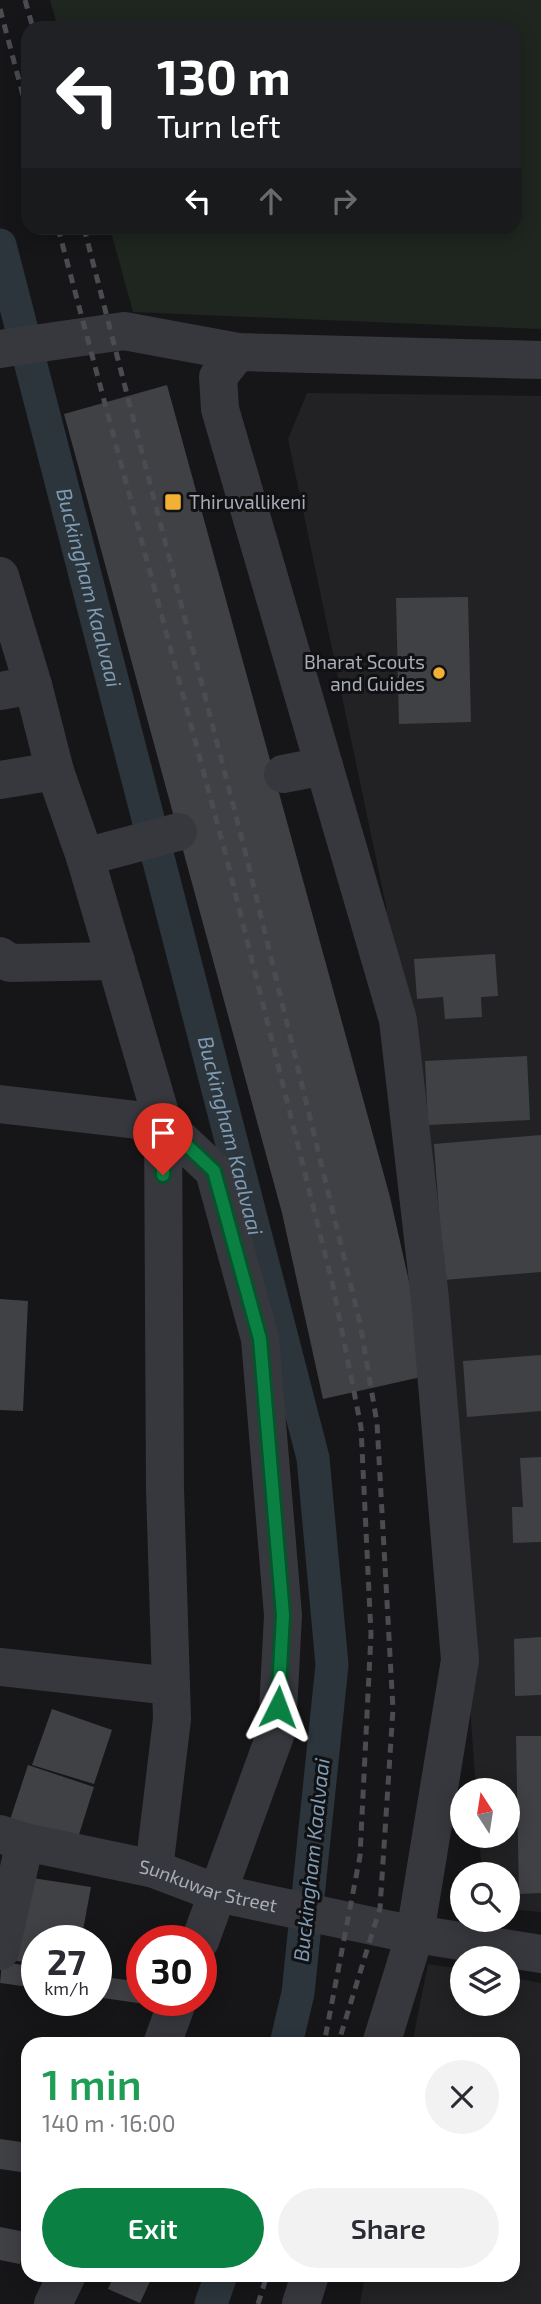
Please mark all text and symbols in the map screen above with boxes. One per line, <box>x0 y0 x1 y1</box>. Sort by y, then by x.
text: 130 m <box>157 46 291 105</box>
icon: left <box>42 49 133 140</box>
text: Turn left <box>157 106 281 144</box>
icon: left <box>179 182 217 220</box>
icon: ahead <box>252 182 290 220</box>
icon: right <box>325 182 363 220</box>
water label: Buckingham Kaalvaai <box>52 485 128 690</box>
place label: Thiruvallikeni <box>189 490 306 513</box>
marker: Thiruvallikeni <box>163 492 183 512</box>
place label: Bharat Scouts and Guides <box>304 650 425 695</box>
marker: Bharat Scouts and Guides <box>431 665 447 681</box>
water label: Buckingham Kaalvaai <box>194 1033 269 1238</box>
pin <box>133 1103 193 1175</box>
icon: arrive <box>144 1114 182 1152</box>
position arrow <box>241 1670 315 1744</box>
water label: Buckingham Kaalvaai <box>287 1757 334 1963</box>
north arrow <box>450 1778 520 1848</box>
map controls <box>450 1778 520 2016</box>
street label: Sunkuwar Street <box>137 1854 279 1917</box>
button: search <box>450 1862 520 1932</box>
speed limit sign: 30 <box>126 1925 217 2016</box>
text: 27 <box>47 1940 86 1982</box>
button: layers <box>450 1946 520 2016</box>
text: km/h <box>44 1977 89 1999</box>
text: 1 min <box>42 2058 142 2108</box>
button: close <box>425 2060 499 2134</box>
text: 140 m · 16:00 <box>42 2109 176 2137</box>
button: Exit <box>42 2188 264 2268</box>
button: Share <box>278 2188 499 2268</box>

